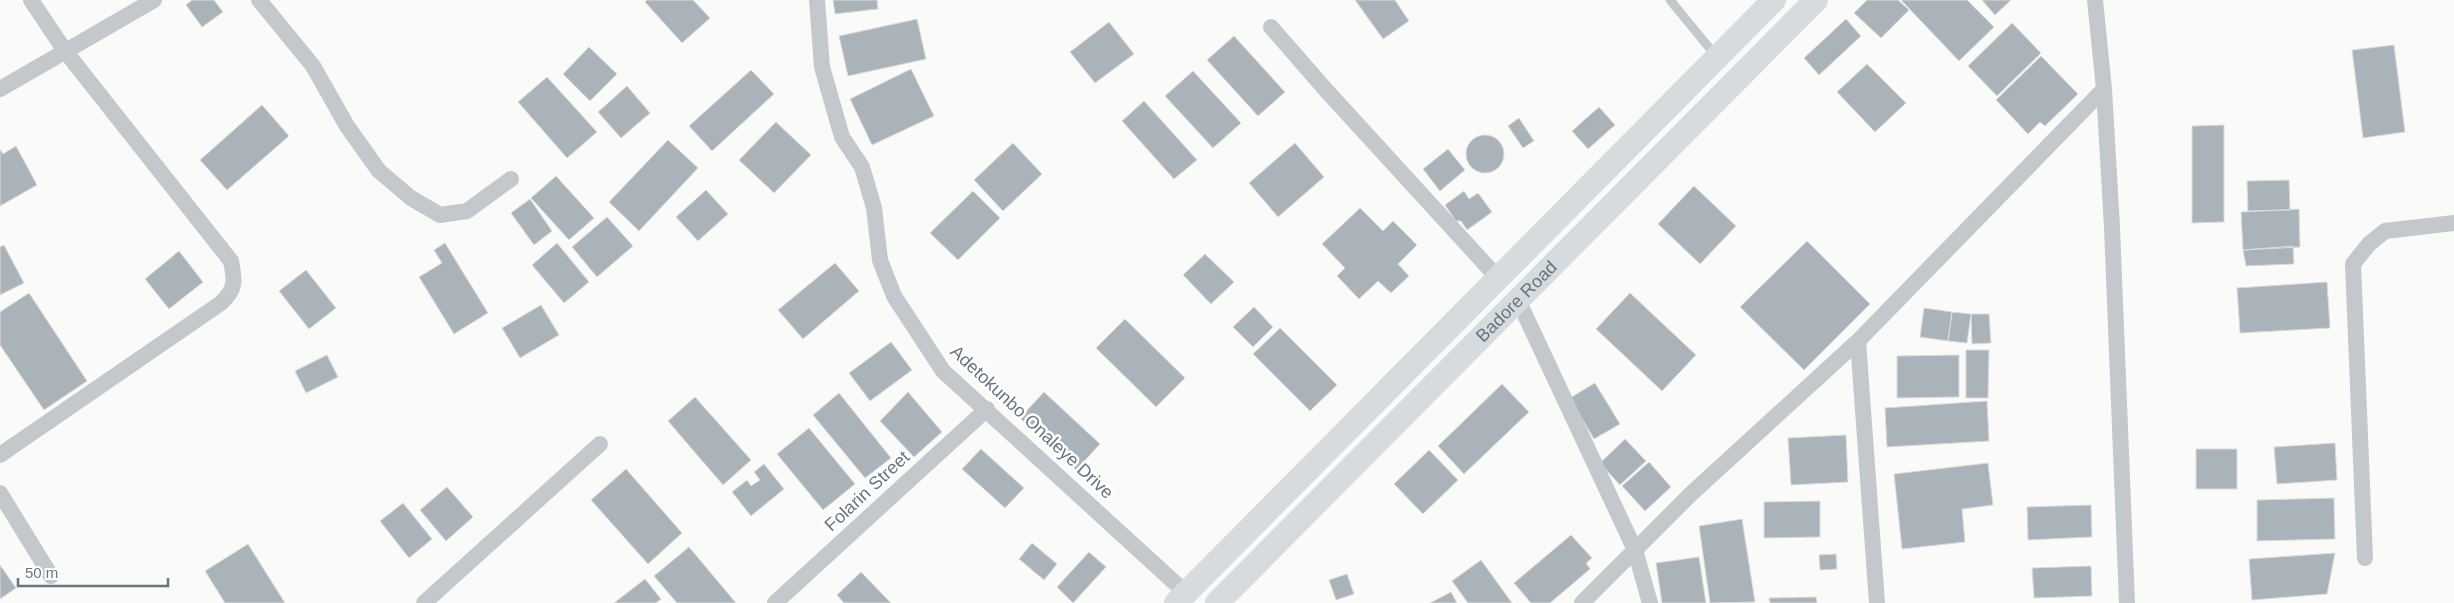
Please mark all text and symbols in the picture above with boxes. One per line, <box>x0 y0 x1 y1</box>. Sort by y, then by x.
street label: Badore Road <box>1472 257 1561 346</box>
street label: Adetokunbo Onaleye Drive <box>947 341 1117 503</box>
street label: Folarin Street <box>821 447 913 535</box>
scale bar <box>18 556 168 588</box>
text: 50 m <box>25 564 58 581</box>

